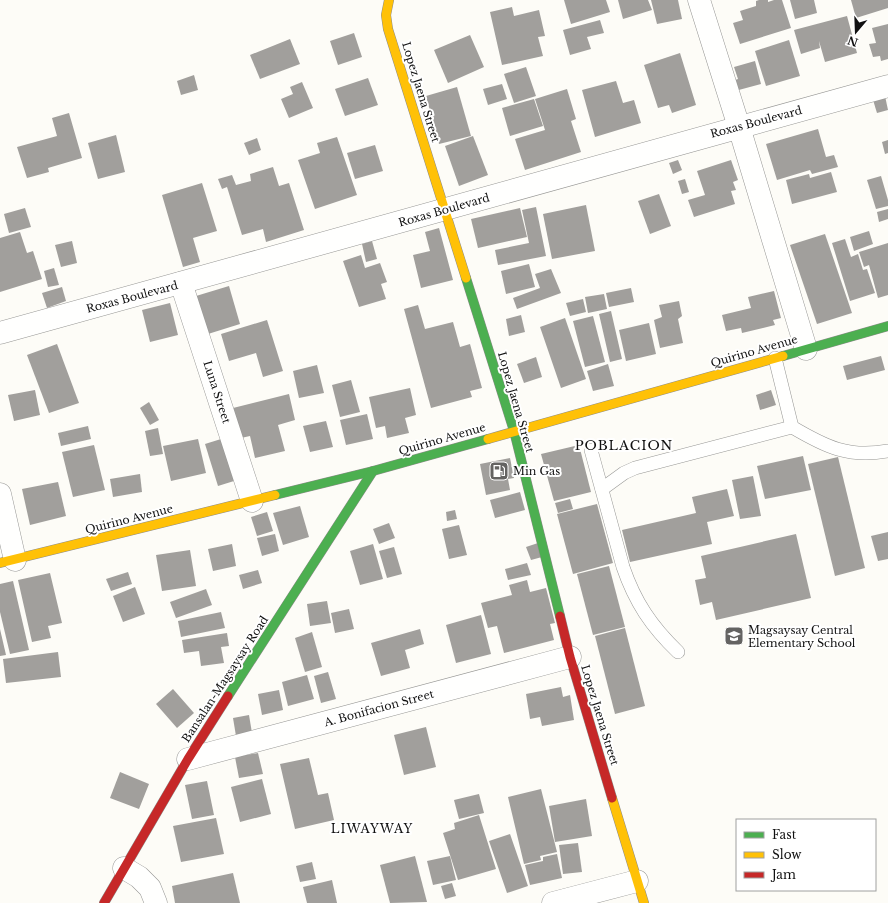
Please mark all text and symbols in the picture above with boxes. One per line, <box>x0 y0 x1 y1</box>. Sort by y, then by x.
north arrow <box>836 12 876 52</box>
text: N <box>845 33 860 50</box>
street label: Lopez Jaena Street <box>399 40 443 145</box>
street label: Roxas Boulevard <box>709 103 804 141</box>
street label: Roxas Boulevard <box>397 190 492 230</box>
street label: Roxas Boulevard <box>85 278 180 316</box>
street label: Quirino Avenue <box>709 332 799 370</box>
street label: Lopez Jaena Street <box>495 350 537 455</box>
street label: Luna Street <box>200 359 234 426</box>
street label: Quirino Avenue <box>397 420 487 458</box>
district label: POBLACION <box>575 437 673 454</box>
fuel station icon: Min Gas <box>488 460 510 482</box>
place label: Min Gas <box>513 464 560 478</box>
street label: Quirino Avenue <box>84 501 174 537</box>
street label: Bansalan-Magsaysay Road <box>179 613 271 745</box>
place label: Magsaysay Central Elementary School <box>748 623 856 650</box>
school or university icon: Magsaysay Central Elementary School <box>723 625 745 647</box>
street label: Lopez Jaena Street <box>578 663 622 768</box>
street label: A. Bonifacion Street <box>322 686 436 730</box>
legend <box>736 819 876 891</box>
district label: LIWAYWAY <box>331 821 413 836</box>
text: Fast <box>772 827 797 842</box>
text: Slow <box>772 847 802 862</box>
text: Jam <box>770 867 796 882</box>

